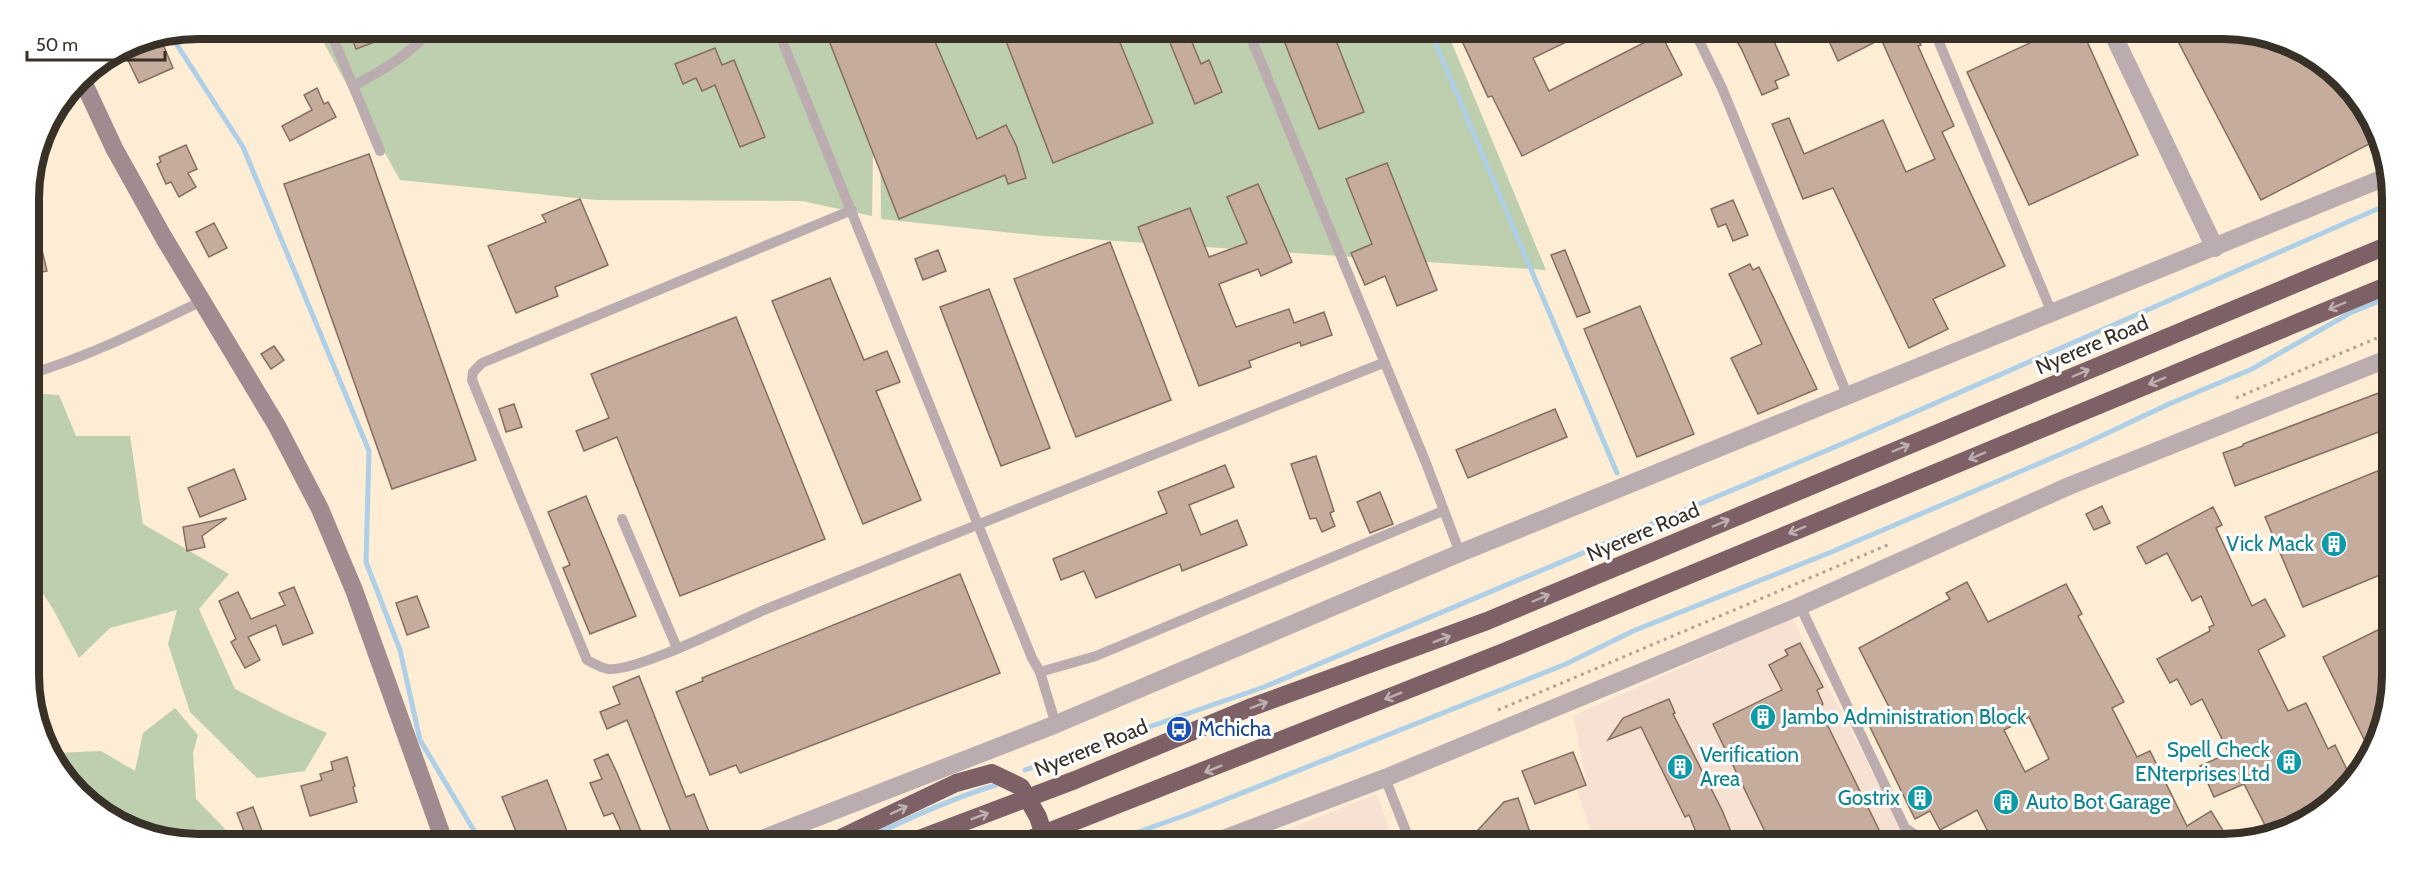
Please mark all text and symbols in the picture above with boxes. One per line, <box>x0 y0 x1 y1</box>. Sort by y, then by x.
scale bar <box>27 24 165 62</box>
text: 50 m <box>36 34 78 56</box>
one-way arrow <box>2329 301 2347 312</box>
street label: Nyerere Road <box>2032 310 2152 380</box>
one-way arrow <box>2072 367 2090 378</box>
one-way arrow <box>2148 376 2167 387</box>
one-way arrow <box>1892 442 1910 453</box>
one-way arrow <box>1968 451 1987 462</box>
street label: Nyerere Road <box>1583 497 1703 567</box>
one-way arrow <box>1712 517 1730 528</box>
one-way arrow <box>1788 525 1807 536</box>
building icon: Vick Mack <box>2319 529 2349 559</box>
place label: Vick Mack <box>2226 531 2315 556</box>
one-way arrow <box>1532 592 1550 603</box>
one-way arrow <box>1433 632 1451 643</box>
one-way arrow <box>1385 691 1403 702</box>
one-way arrow <box>1249 698 1268 709</box>
building icon: Jambo Administration Block <box>1748 702 1778 732</box>
place label: Jambo Administration Block <box>1781 704 2027 729</box>
street label: Nyerere Road <box>1030 713 1151 782</box>
bus stop icon: Mchicha <box>1164 714 1194 744</box>
place label: Mchicha <box>1198 716 1271 741</box>
place label: Spell Check ENterprises Ltd <box>2135 737 2271 786</box>
place label: Verification Area <box>1700 742 1799 791</box>
building icon: Spell Check ENterprises Ltd <box>2274 747 2304 777</box>
building icon: Verification Area <box>1665 752 1695 782</box>
one-way arrow <box>1204 764 1222 775</box>
building icon: Gostrix <box>1905 783 1935 813</box>
place label: Gostrix <box>1838 785 1900 810</box>
building icon: Auto Bot Garage <box>1991 787 2021 817</box>
place label: Auto Bot Garage <box>2026 789 2171 814</box>
one-way arrow <box>890 804 908 816</box>
one-way arrow <box>970 810 989 821</box>

